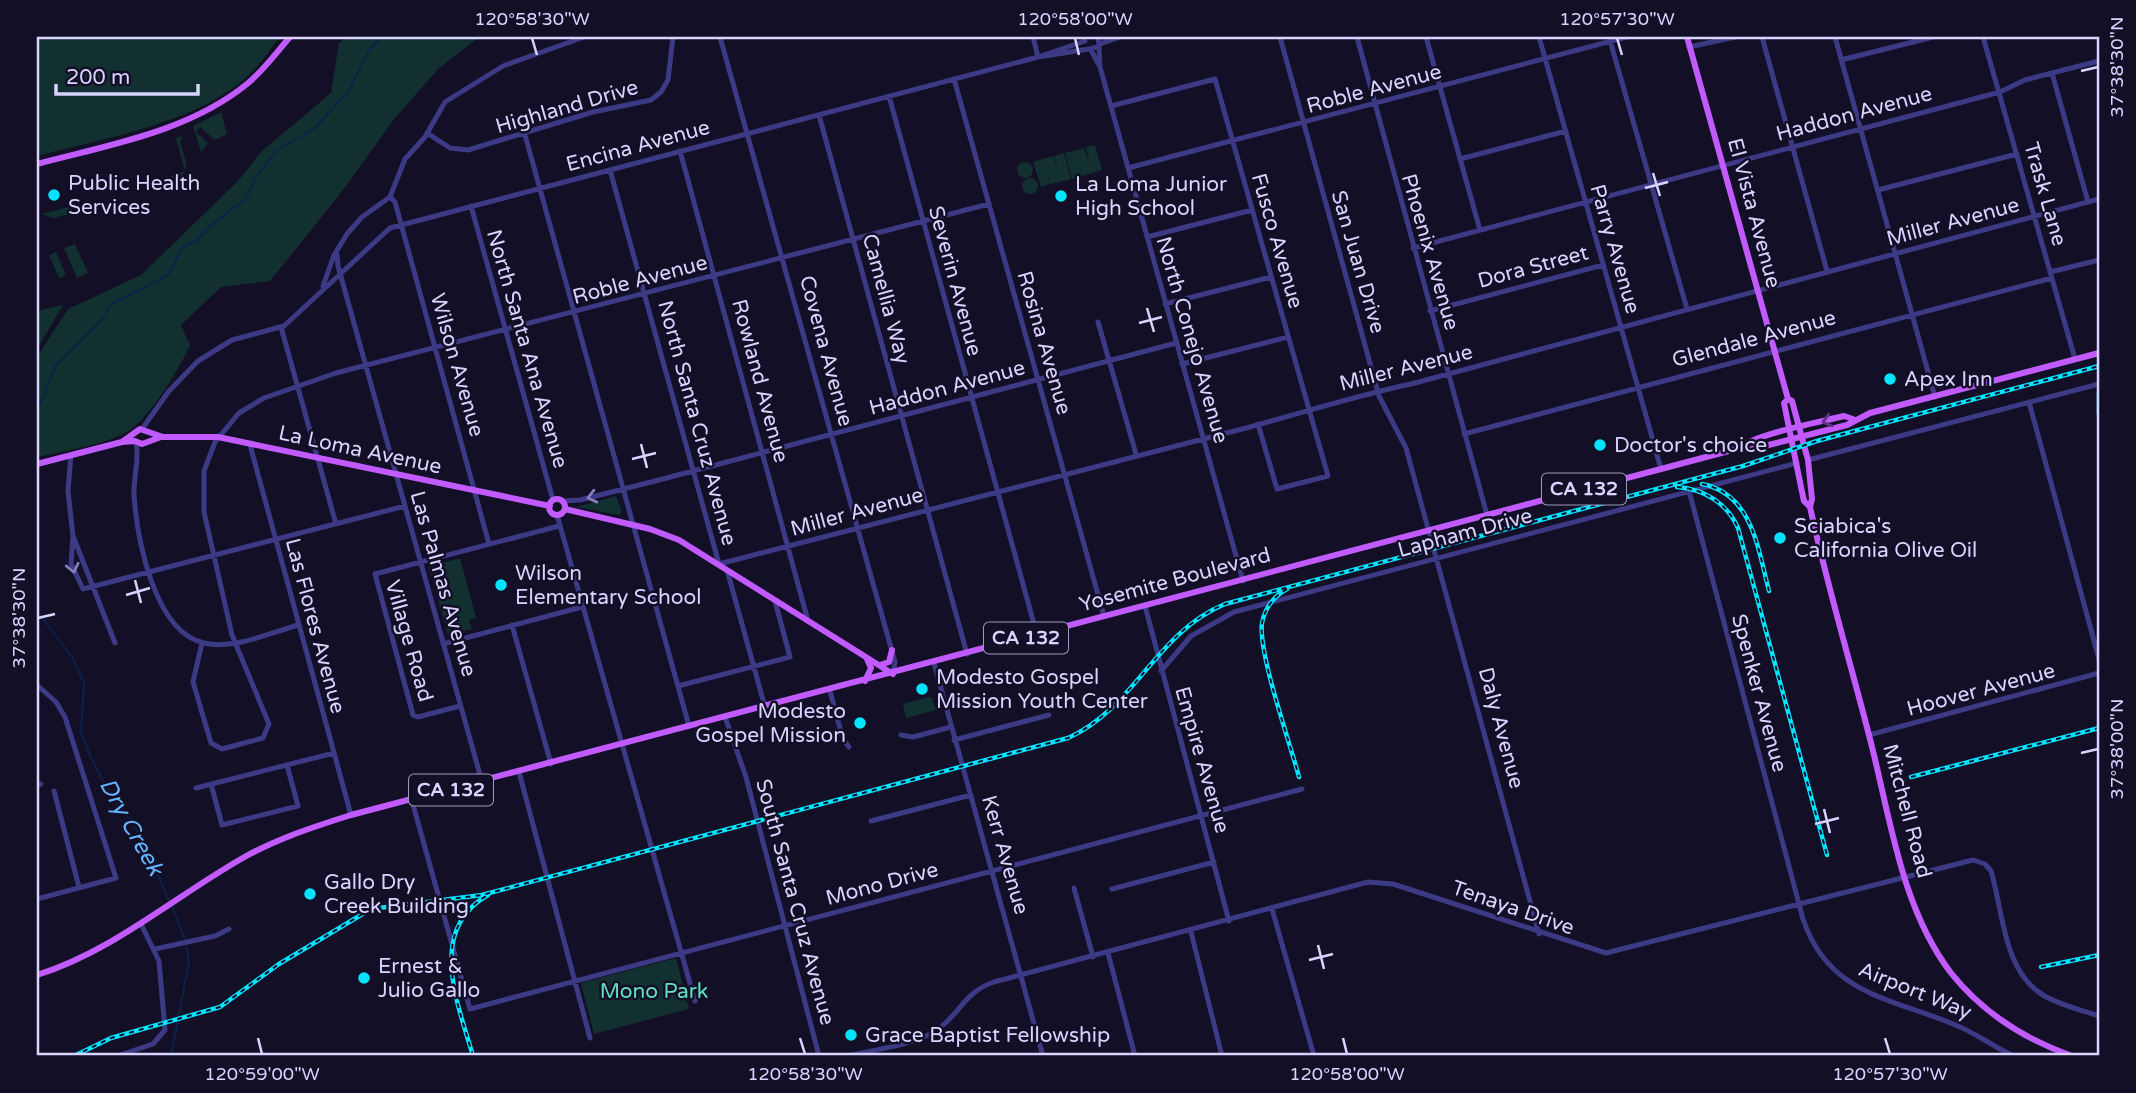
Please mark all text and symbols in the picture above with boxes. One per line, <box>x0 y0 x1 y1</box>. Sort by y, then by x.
text: 120°58'30"W <box>474 8 590 30</box>
text: 120°58'00"W <box>1017 8 1133 30</box>
text: 120°57'30"W <box>1559 8 1675 30</box>
text: 37°38'30"N <box>2106 17 2128 117</box>
scale bar <box>56 52 198 96</box>
street label: Roble Avenue <box>1304 59 1444 119</box>
text: 200 m <box>66 65 130 90</box>
street label: Highland Drive <box>493 75 641 139</box>
street label: Haddon Avenue <box>1773 81 1935 147</box>
street label: Encina Avenue <box>563 115 713 177</box>
street label: El Vista Avenue <box>1722 135 1786 291</box>
street label: Trask Lane <box>2018 139 2072 249</box>
place label: Public Health Services <box>68 171 200 220</box>
street label: Fusco Avenue <box>1246 171 1308 312</box>
street label: Phoenix Avenue <box>1396 171 1464 333</box>
place label: La Loma Junior High School <box>1075 172 1227 221</box>
street label: Parry Avenue <box>1585 181 1645 317</box>
marker: Public Health Services <box>46 187 62 203</box>
marker: La Loma Junior High School <box>1053 188 1069 204</box>
street label: San Juan Drive <box>1326 188 1390 336</box>
street label: Miller Avenue <box>1884 192 2022 252</box>
street label: Severin Avenue <box>923 203 987 359</box>
street label: North Santa Ana Avenue <box>481 227 573 471</box>
street label: Camellia Way <box>857 231 915 367</box>
street label: North Conejo Avenue <box>1150 234 1234 446</box>
street label: Dora Street <box>1475 240 1591 294</box>
street label: Roble Avenue <box>570 250 710 310</box>
street label: Rosina Avenue <box>1012 268 1076 418</box>
street label: Covena Avenue <box>794 273 858 429</box>
street label: Wilson Avenue <box>425 291 489 440</box>
street label: Rowland Avenue <box>726 297 794 465</box>
street label: North Santa Cruz Avenue <box>652 298 742 548</box>
street label: Glendale Avenue <box>1669 305 1839 373</box>
street label: Miller Avenue <box>1337 339 1475 397</box>
street label: Haddon Avenue <box>866 355 1028 421</box>
place label: Apex Inn <box>1904 367 1993 392</box>
marker: Apex Inn <box>1882 371 1898 387</box>
one-way arrow <box>1821 413 1833 427</box>
street label: La Loma Avenue <box>276 421 444 479</box>
place label: Doctor's choice <box>1614 433 1767 458</box>
marker: Doctor's choice <box>1592 437 1608 453</box>
road number: CA 132 <box>1542 474 1626 504</box>
street label: Miller Avenue <box>788 482 926 542</box>
street label: Las Palmas Avenue <box>405 488 481 680</box>
one-way arrow <box>587 489 599 503</box>
street label: Lapham Drive <box>1395 503 1535 563</box>
place label: Sciabica's California Olive Oil <box>1794 514 1977 563</box>
marker: Sciabica's California Olive Oil <box>1772 530 1788 546</box>
street label: Las Flores Avenue <box>280 536 350 716</box>
street label: Yosemite Boulevard <box>1077 542 1273 618</box>
place label: Wilson Elementary School <box>515 561 702 610</box>
one-way arrow <box>65 562 79 574</box>
text: 37°38'30"N <box>8 568 30 668</box>
street label: Village Road <box>380 577 438 705</box>
marker: Wilson Elementary School <box>493 577 509 593</box>
street label: Spenker Avenue <box>1726 611 1792 775</box>
road number: CA 132 <box>984 622 1068 653</box>
street label: Hoover Avenue <box>1904 658 2058 722</box>
place label: Modesto Gospel Mission Youth Center <box>936 665 1148 714</box>
street label: Daly Avenue <box>1473 665 1529 791</box>
marker: Modesto Gospel Mission Youth Center <box>914 681 930 697</box>
street label: Empire Avenue <box>1169 684 1235 836</box>
place label: Modesto Gospel Mission <box>695 699 846 748</box>
text: 37°38'00"N <box>2106 699 2128 799</box>
marker: Modesto Gospel Mission <box>852 715 868 731</box>
street label: Mitchell Road <box>1877 741 1937 881</box>
water label: Dry Creek <box>93 773 170 882</box>
road number: CA 132 <box>409 775 493 806</box>
street label: South Santa Cruz Avenue <box>750 776 840 1028</box>
street label: Kerr Avenue <box>976 793 1034 918</box>
street label: Mono Drive <box>823 857 941 911</box>
place label: Gallo Dry Creek Building <box>324 870 469 919</box>
street label: Tenaya Drive <box>1448 875 1578 941</box>
marker: Gallo Dry Creek Building <box>302 886 318 902</box>
place label: Ernest & Julio Gallo <box>378 954 480 1003</box>
street label: Airport Way <box>1855 957 1975 1025</box>
marker: Ernest & Julio Gallo <box>356 970 372 986</box>
park label: Mono Park <box>600 979 708 1004</box>
place label: Grace Baptist Fellowship <box>865 1023 1110 1048</box>
marker: Grace Baptist Fellowship <box>843 1027 859 1043</box>
text: 120°59'00"W <box>204 1063 320 1085</box>
text: 120°58'30"W <box>747 1063 863 1085</box>
text: 120°58'00"W <box>1289 1063 1405 1085</box>
text: 120°57'30"W <box>1832 1063 1948 1085</box>

